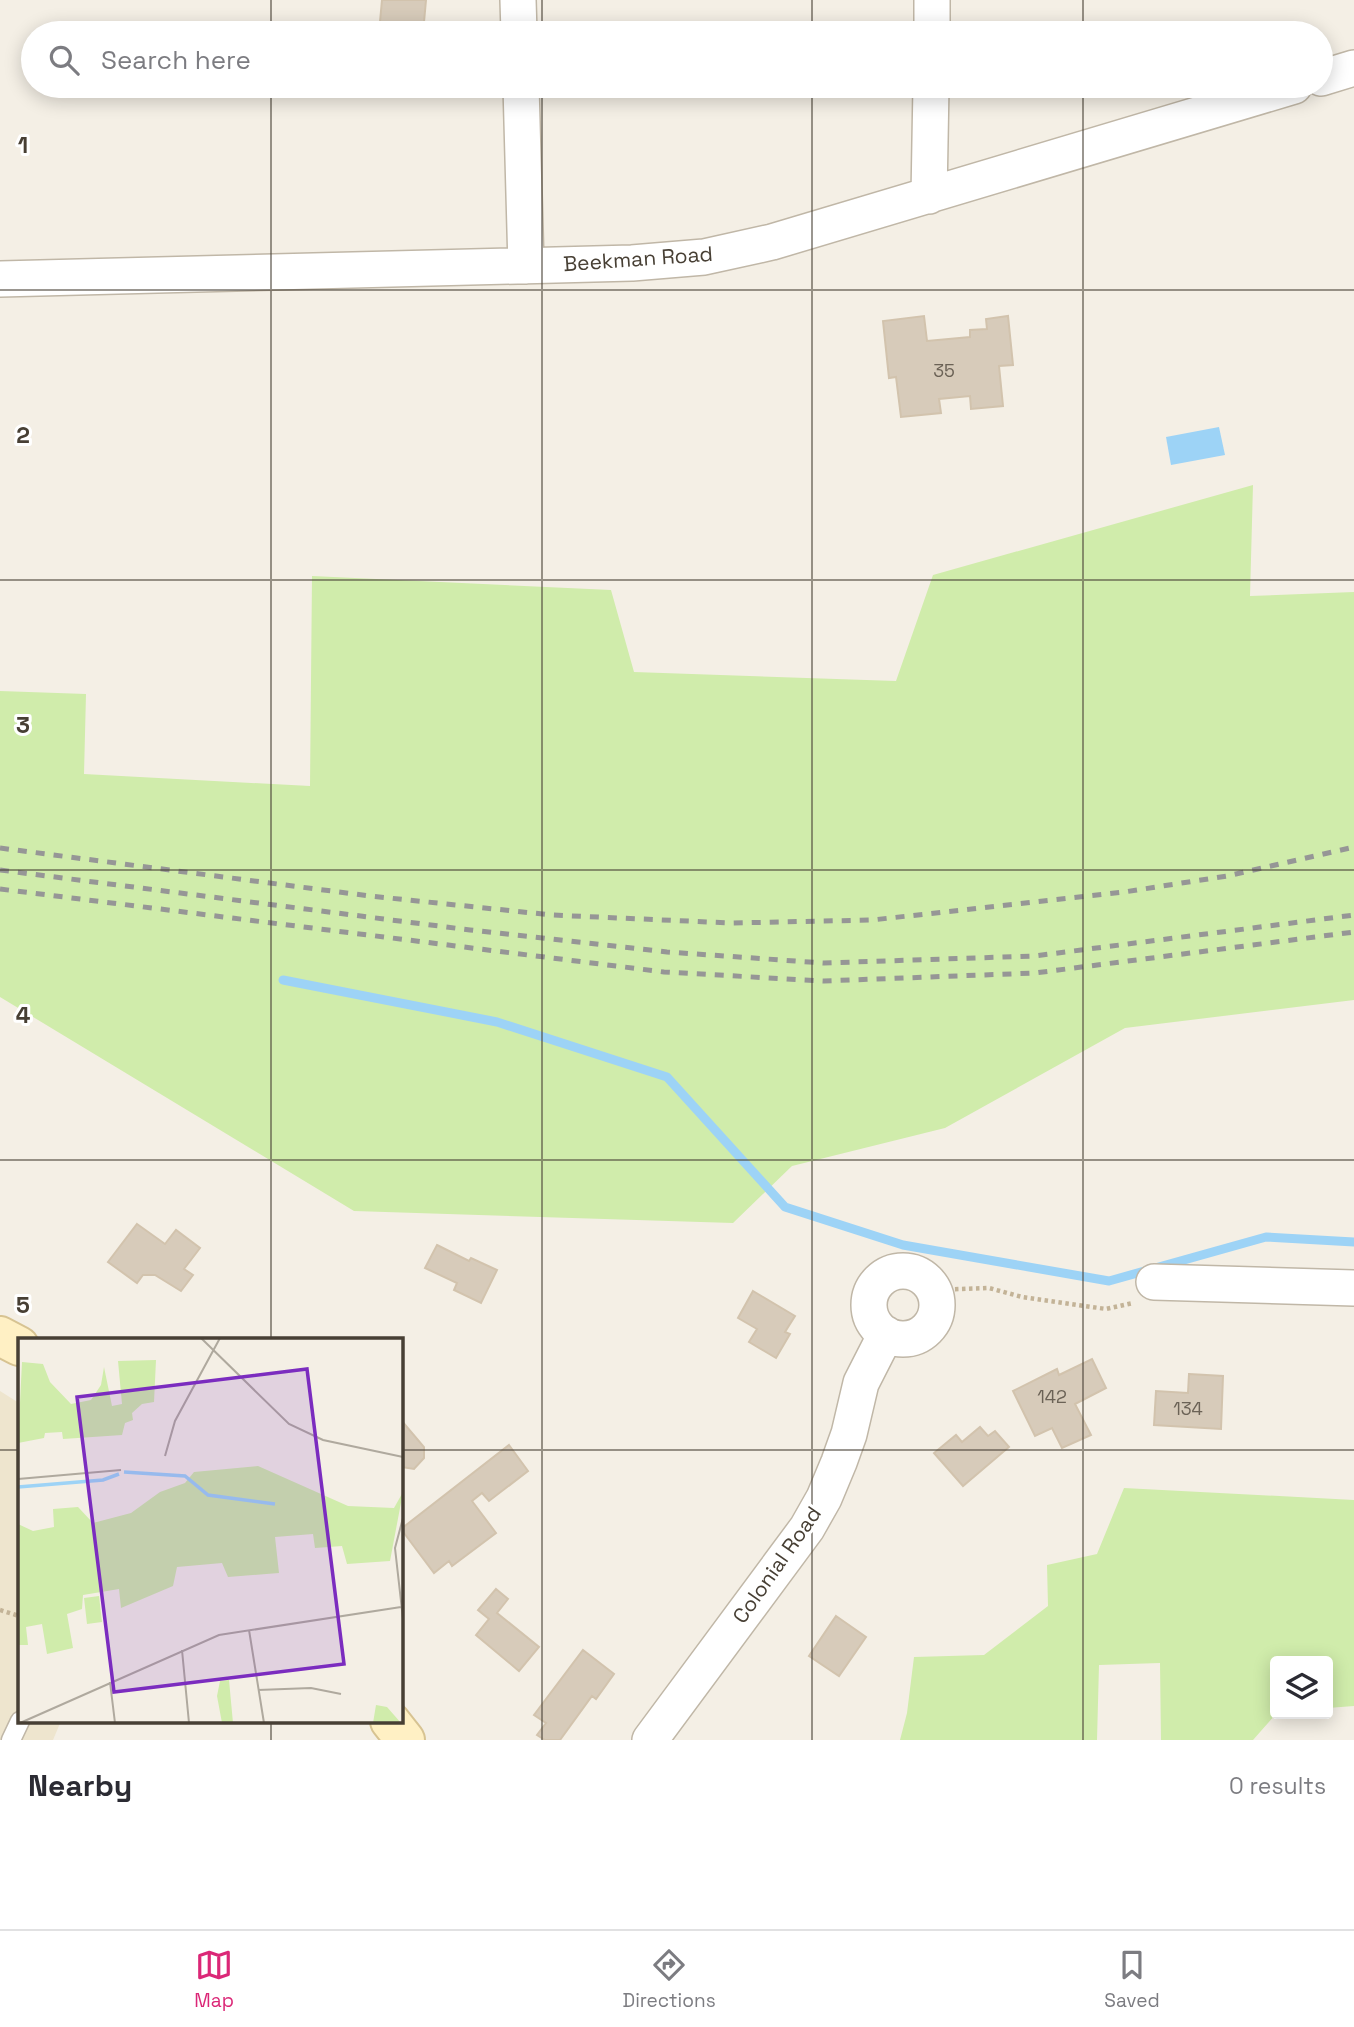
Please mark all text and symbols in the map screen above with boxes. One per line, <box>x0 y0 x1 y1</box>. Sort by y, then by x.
search box <box>21 21 1333 98</box>
icon: search <box>45 41 83 79</box>
text: Search here <box>101 43 251 77</box>
text: 1 <box>18 130 28 160</box>
street label: Beekman Road <box>562 240 714 277</box>
house number: 35 <box>933 359 955 382</box>
text: 2 <box>16 420 30 450</box>
text: 3 <box>16 710 30 740</box>
text: 4 <box>16 1000 31 1030</box>
text: 5 <box>16 1290 30 1320</box>
inset map <box>18 1338 402 1722</box>
house number: 142 <box>1037 1385 1067 1408</box>
house number: 134 <box>1173 1397 1203 1420</box>
street label: Colonial Road <box>726 1501 827 1628</box>
map controls <box>1270 1656 1333 1719</box>
button: layers <box>1270 1656 1333 1719</box>
text: Nearby <box>28 1766 132 1805</box>
text: 0 results <box>1229 1771 1326 1801</box>
tab: Map <box>194 1946 234 2013</box>
tab: Directions <box>623 1946 716 2013</box>
tab: Saved <box>1104 1946 1160 2013</box>

